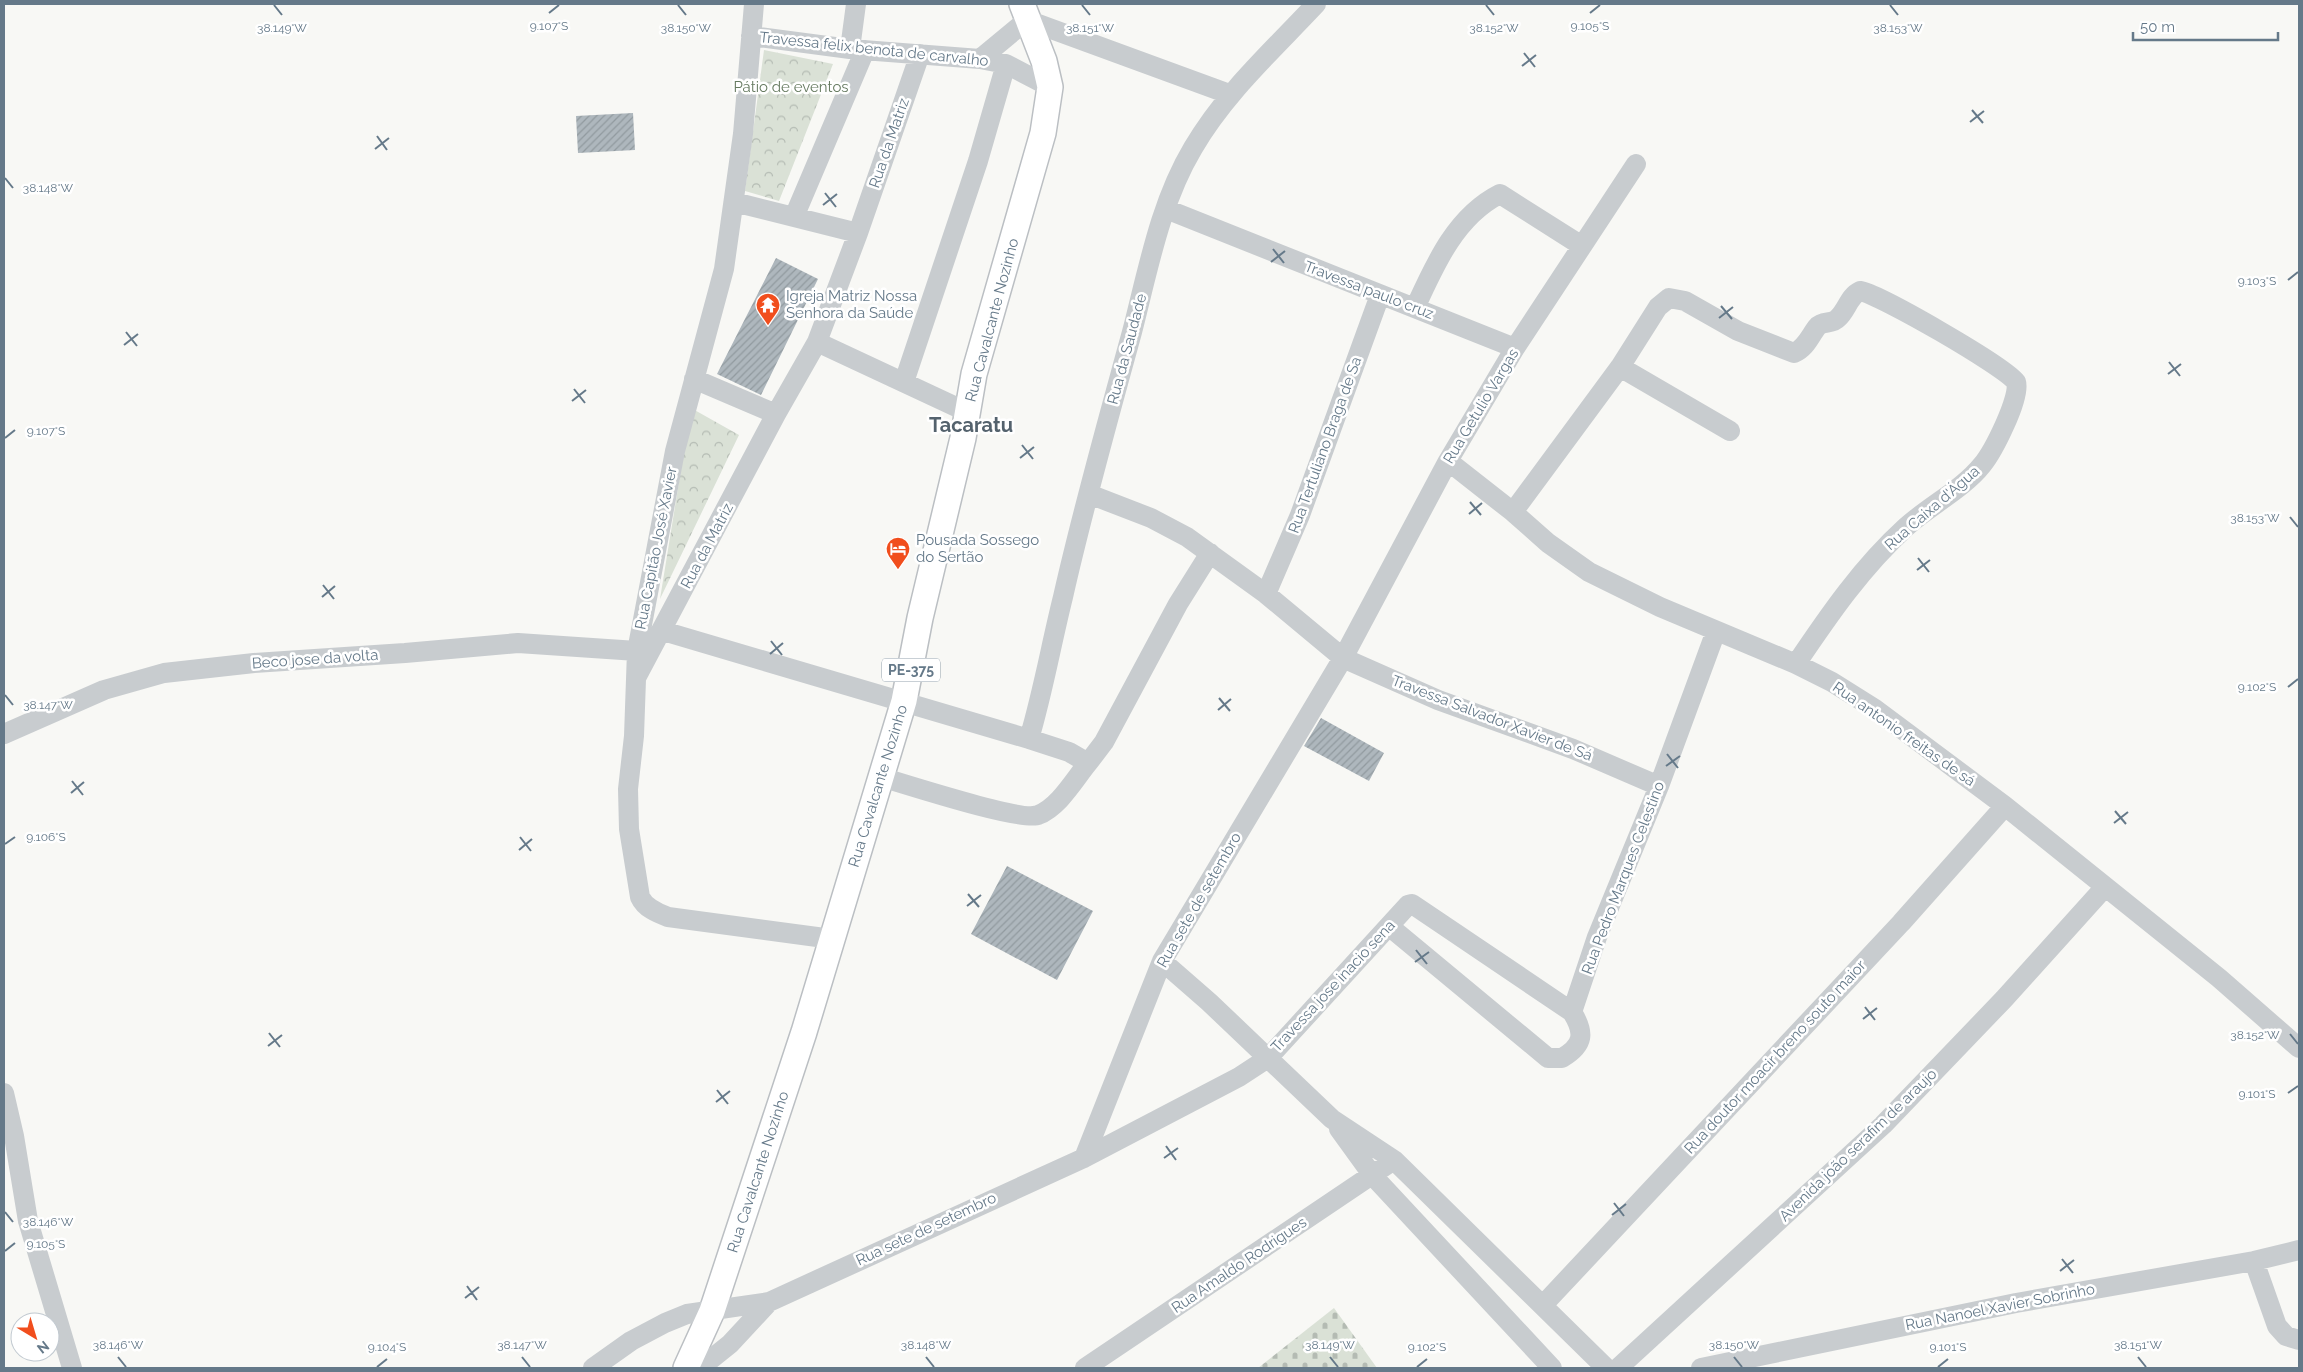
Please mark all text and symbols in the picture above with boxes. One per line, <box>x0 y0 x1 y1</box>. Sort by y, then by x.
scale bar <box>2133 10 2278 42</box>
text: 50 m <box>2140 18 2175 36</box>
text: 9.107°S <box>530 19 568 33</box>
text: 9.105°S <box>1571 19 1609 33</box>
text: 38.149°W <box>257 21 307 35</box>
text: 38.150°W <box>661 21 712 35</box>
text: 38.151°W <box>1066 21 1114 35</box>
text: 38.152°W <box>1469 21 1519 35</box>
text: 38.153°W <box>1873 21 1923 35</box>
street label: Travessa felix benota de carvalho <box>759 28 990 70</box>
park label: Pátio de eventos <box>733 78 849 96</box>
street label: Rua da Matriz <box>865 96 913 190</box>
text: 38.148°W <box>23 181 74 195</box>
street label: Rua Cavalcante Nozinho <box>961 236 1023 404</box>
street label: Travessa paulo cruz <box>1302 257 1436 323</box>
text: 9.103°S <box>2238 274 2276 288</box>
place label: Igreja Matriz Nossa Senhora da Saúde <box>786 287 917 322</box>
temple icon: Igreja Matriz Nossa Senhora da Saúde <box>755 292 781 326</box>
street label: Rua da Saudade <box>1104 292 1150 406</box>
street label: Rua Getulio Vargas <box>1440 345 1522 467</box>
street label: Rua Tertuliano Braga de Sa <box>1285 354 1365 536</box>
district label: Tacaratu <box>929 413 1013 437</box>
text: 9.107°S <box>27 424 65 438</box>
street label: Rua Caixa d'Água <box>1881 462 1983 554</box>
street label: Rua Capitão José Xavier <box>631 464 681 631</box>
street label: Rua da Matriz <box>677 500 737 592</box>
text: 38.153°W <box>2230 511 2280 525</box>
place label: Pousada Sossego do Sertão <box>916 531 1039 566</box>
hotel icon: Pousada Sossego do Sertão <box>885 536 911 570</box>
street label: Beco jose da volta <box>251 646 379 672</box>
road number: PE-375 <box>882 658 940 682</box>
street label: Travessa Salvador Xavier de Sá <box>1389 671 1595 765</box>
street label: Rua antonio freitas de sá <box>1829 678 1979 790</box>
text: 9.102°S <box>2238 680 2276 694</box>
text: 38.147°W <box>23 698 73 712</box>
street label: Rua Cavalcante Nozinho <box>845 703 911 869</box>
street label: Rua Pedro Marques Celestino <box>1578 779 1668 977</box>
street label: Rua sete de setembro <box>1153 829 1245 971</box>
text: 9.106°S <box>26 830 66 844</box>
street label: Travessa jose inacio sena <box>1267 916 1399 1056</box>
street label: Rua doutor moacir breno souto maior <box>1680 956 1870 1158</box>
text: 38.152°W <box>2230 1028 2280 1042</box>
street label: Avenida joão serafim de araujo <box>1775 1065 1941 1225</box>
text: 9.101°S <box>2238 1087 2276 1101</box>
street label: Rua Cavalcante Nozinho <box>723 1089 793 1255</box>
street label: Rua sete de setembro <box>853 1189 999 1269</box>
street label: Rua Amaldo Rodrigues <box>1168 1213 1310 1317</box>
text: 38.146°W <box>23 1215 74 1229</box>
text: 9.105°S <box>27 1237 65 1251</box>
street label: Rua Nanoel Xavier Sobrinho <box>1904 1280 2096 1334</box>
north arrow <box>10 1312 60 1362</box>
text: N <box>34 1338 52 1357</box>
text: 38.146°W <box>93 1338 144 1352</box>
text: 38.147°W <box>497 1338 547 1352</box>
text: 38.148°W <box>901 1338 952 1352</box>
text: 38.149°W <box>1305 1338 1355 1352</box>
text: 38.150°W <box>1709 1338 1760 1352</box>
text: 38.151°W <box>2114 1338 2162 1352</box>
text: 9.104°S <box>368 1340 406 1354</box>
text: 9.102°S <box>1408 1340 1446 1354</box>
text: 9.101°S <box>1929 1340 1967 1354</box>

